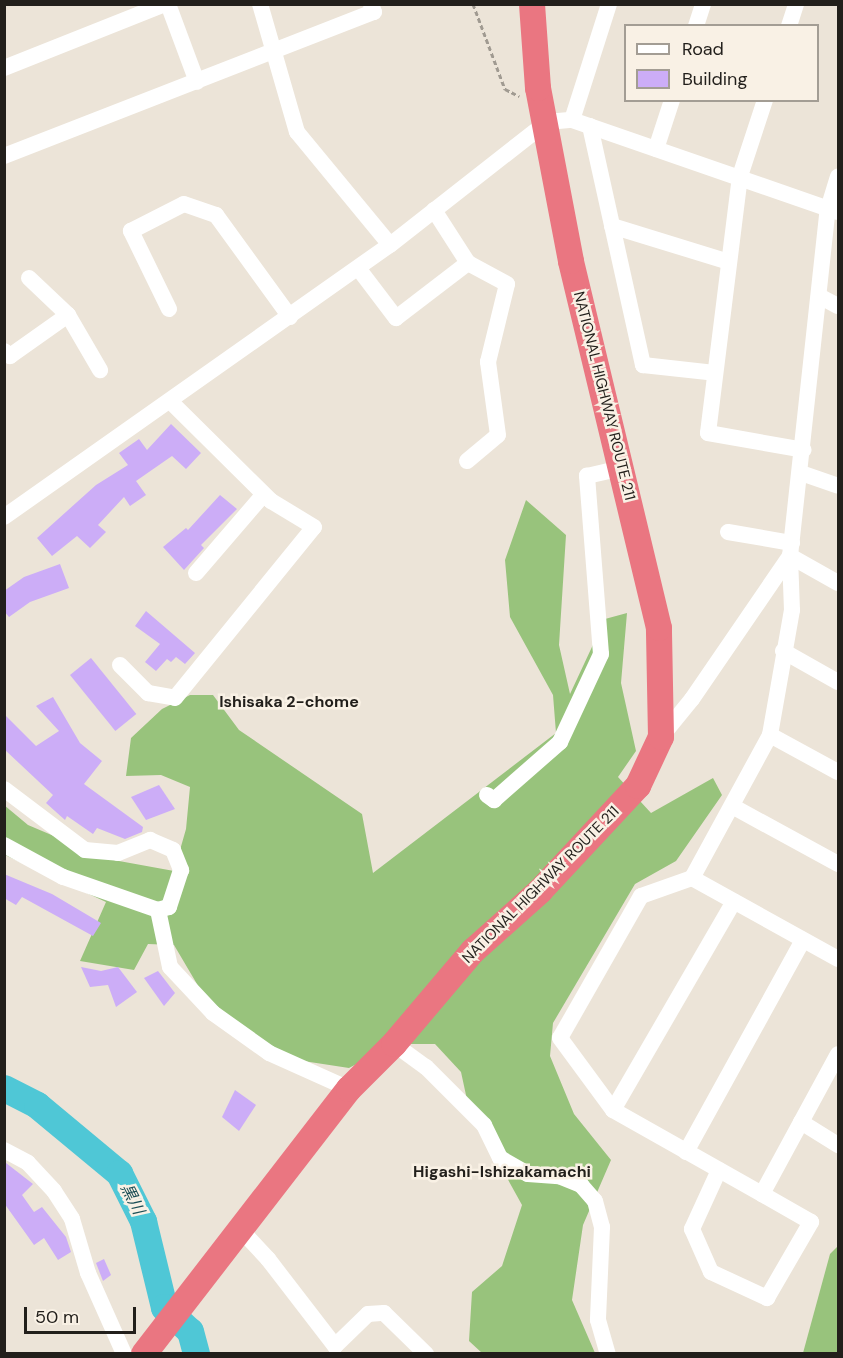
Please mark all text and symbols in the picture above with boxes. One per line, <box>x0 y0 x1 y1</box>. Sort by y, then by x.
legend <box>624 24 819 102</box>
text: Road <box>682 37 724 61</box>
text: Building <box>682 67 747 91</box>
street label: NATIONAL HIGHWAY ROUTE 211 <box>569 290 639 502</box>
district label: Ishisaka 2-chome <box>219 692 359 712</box>
street label: NATIONAL HIGHWAY ROUTE 211 <box>459 803 623 967</box>
district label: Higashi-Ishizakamachi <box>413 1162 591 1182</box>
water label: 黒川 <box>116 1180 148 1218</box>
scale bar <box>27 1295 140 1333</box>
text: 50 m <box>35 1305 79 1329</box>

